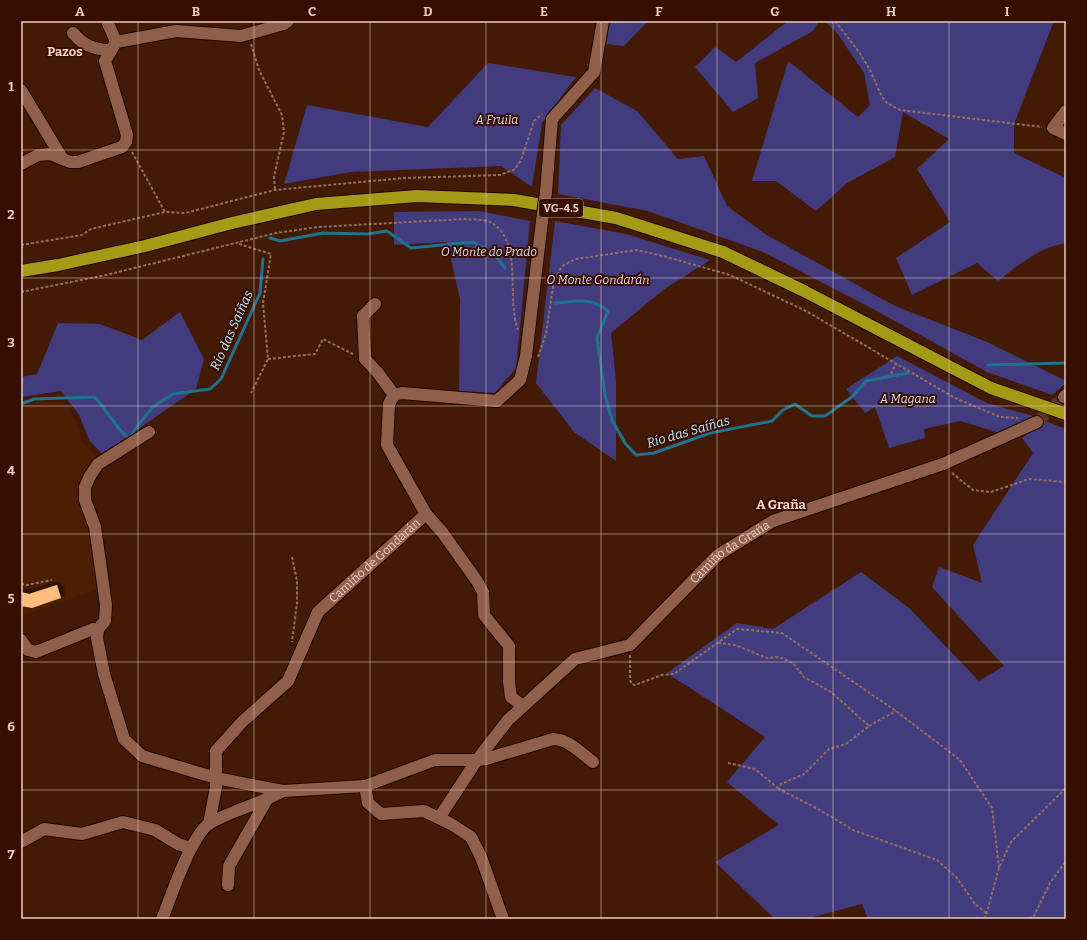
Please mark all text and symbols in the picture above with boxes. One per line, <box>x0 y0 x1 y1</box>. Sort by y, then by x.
text: A <box>75 4 85 19</box>
text: B <box>192 4 200 19</box>
text: C <box>308 4 316 19</box>
text: D <box>423 4 433 19</box>
text: E <box>540 4 548 19</box>
text: F <box>655 4 663 19</box>
text: G <box>770 4 780 19</box>
text: H <box>886 4 896 19</box>
text: I <box>1005 4 1010 19</box>
district label: Pazos <box>47 44 83 59</box>
text: 1 <box>8 79 14 94</box>
park label: A Fruila <box>475 113 518 127</box>
road number: VG-4.5 <box>539 199 583 217</box>
text: 2 <box>7 207 15 222</box>
park label: O Monte do Prado <box>441 245 537 259</box>
park label: O Monte Gondarán <box>546 273 650 287</box>
water label: Río das Saíñas <box>207 288 256 372</box>
text: 3 <box>7 335 15 350</box>
park label: A Magana <box>879 392 936 406</box>
water label: Río das Saíñas <box>645 412 731 451</box>
text: 4 <box>7 463 15 478</box>
district label: A Graña <box>756 497 807 512</box>
street label: Camiño de Gondarán <box>326 515 423 605</box>
street label: Camiño da Graña <box>687 518 773 586</box>
text: 5 <box>7 591 15 606</box>
text: 6 <box>7 719 15 734</box>
text: 7 <box>8 847 15 862</box>

